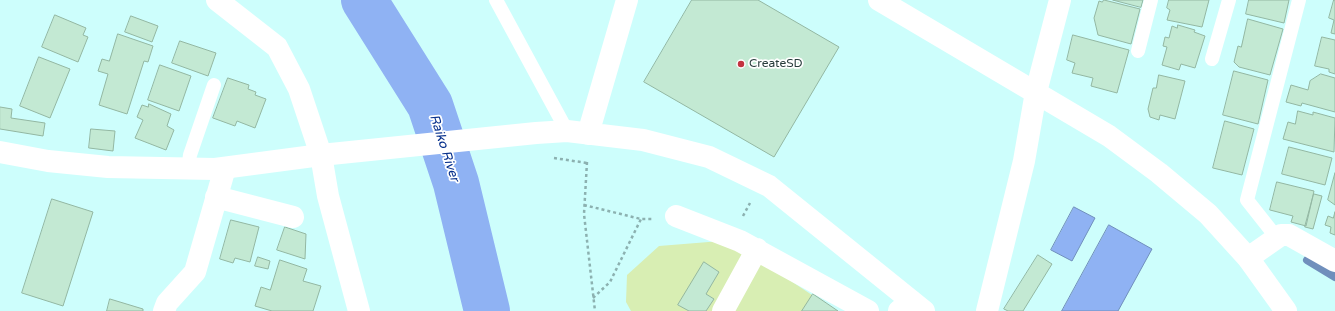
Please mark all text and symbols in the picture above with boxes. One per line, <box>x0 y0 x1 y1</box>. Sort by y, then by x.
place label: CreateSD <box>749 57 803 71</box>
marker: CreateSD <box>736 59 746 69</box>
water label: Raiko River <box>426 112 462 184</box>

